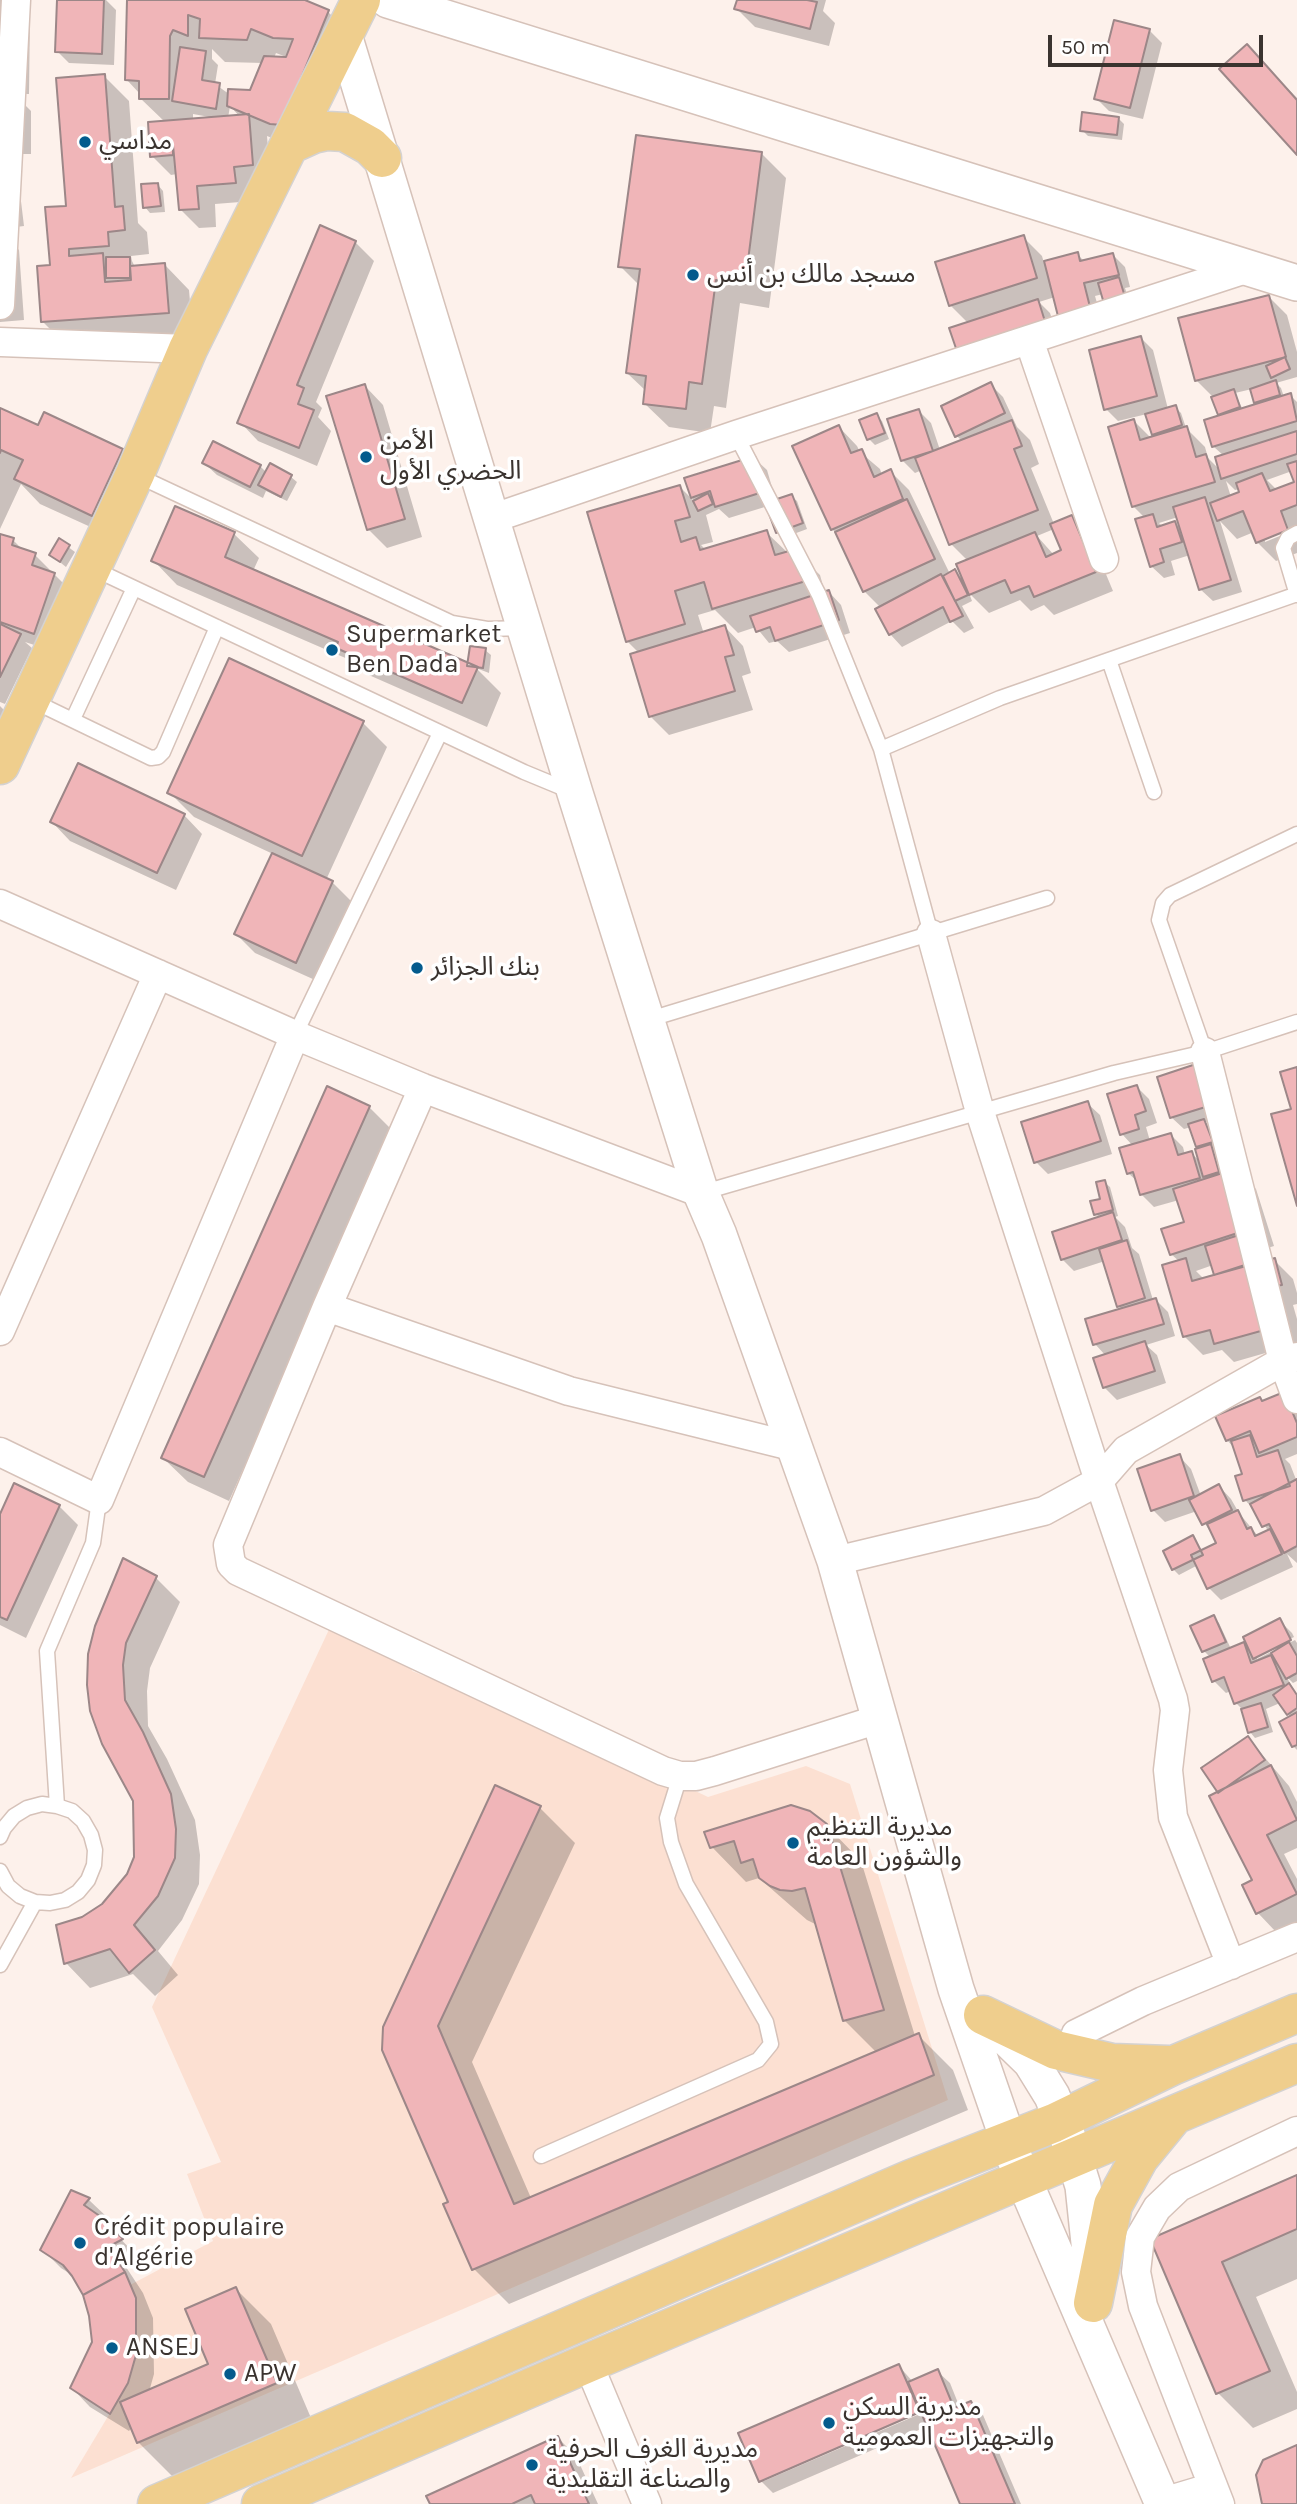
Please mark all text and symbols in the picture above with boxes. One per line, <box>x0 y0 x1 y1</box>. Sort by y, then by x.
scale bar <box>1052 21 1267 65</box>
text: 50 m <box>1061 35 1110 59</box>
place label: مداسي <box>99 126 172 158</box>
marker: مداسي <box>77 134 93 150</box>
place label: مسجد مالك بن أنس <box>707 259 916 291</box>
marker: مسجد مالك بن أنس <box>685 267 701 283</box>
place label: الأمن الحضري الأول <box>380 426 521 488</box>
marker: الأمن الحضري الأول <box>358 449 374 465</box>
place label: Supermarket Ben Dada <box>346 619 501 680</box>
marker: Supermarket Ben Dada <box>324 642 340 658</box>
place label: بنك الجزائر <box>431 952 540 984</box>
marker: بنك الجزائر <box>409 960 425 976</box>
place label: مديرية التنظيم والشؤون العامة <box>807 1812 962 1874</box>
marker: مديرية التنظيم والشؤون العامة <box>785 1835 801 1851</box>
place label: Crédit populaire d'Algérie <box>94 2212 284 2274</box>
marker: Crédit populaire d'Algérie <box>72 2235 88 2251</box>
place label: ANSEJ <box>126 2332 200 2364</box>
marker: ANSEJ <box>104 2340 120 2356</box>
place label: APW <box>244 2358 297 2390</box>
marker: APW <box>222 2366 238 2382</box>
place label: مديرية السكن والتجهيزات العمومية <box>843 2392 1054 2454</box>
marker: مديرية السكن والتجهيزات العمومية <box>821 2415 837 2431</box>
place label: مديرية الغرف الحرفية والصناعة التقليدية <box>546 2434 758 2496</box>
marker: مديرية الغرف الحرفية والصناعة التقليدية <box>524 2457 540 2473</box>

